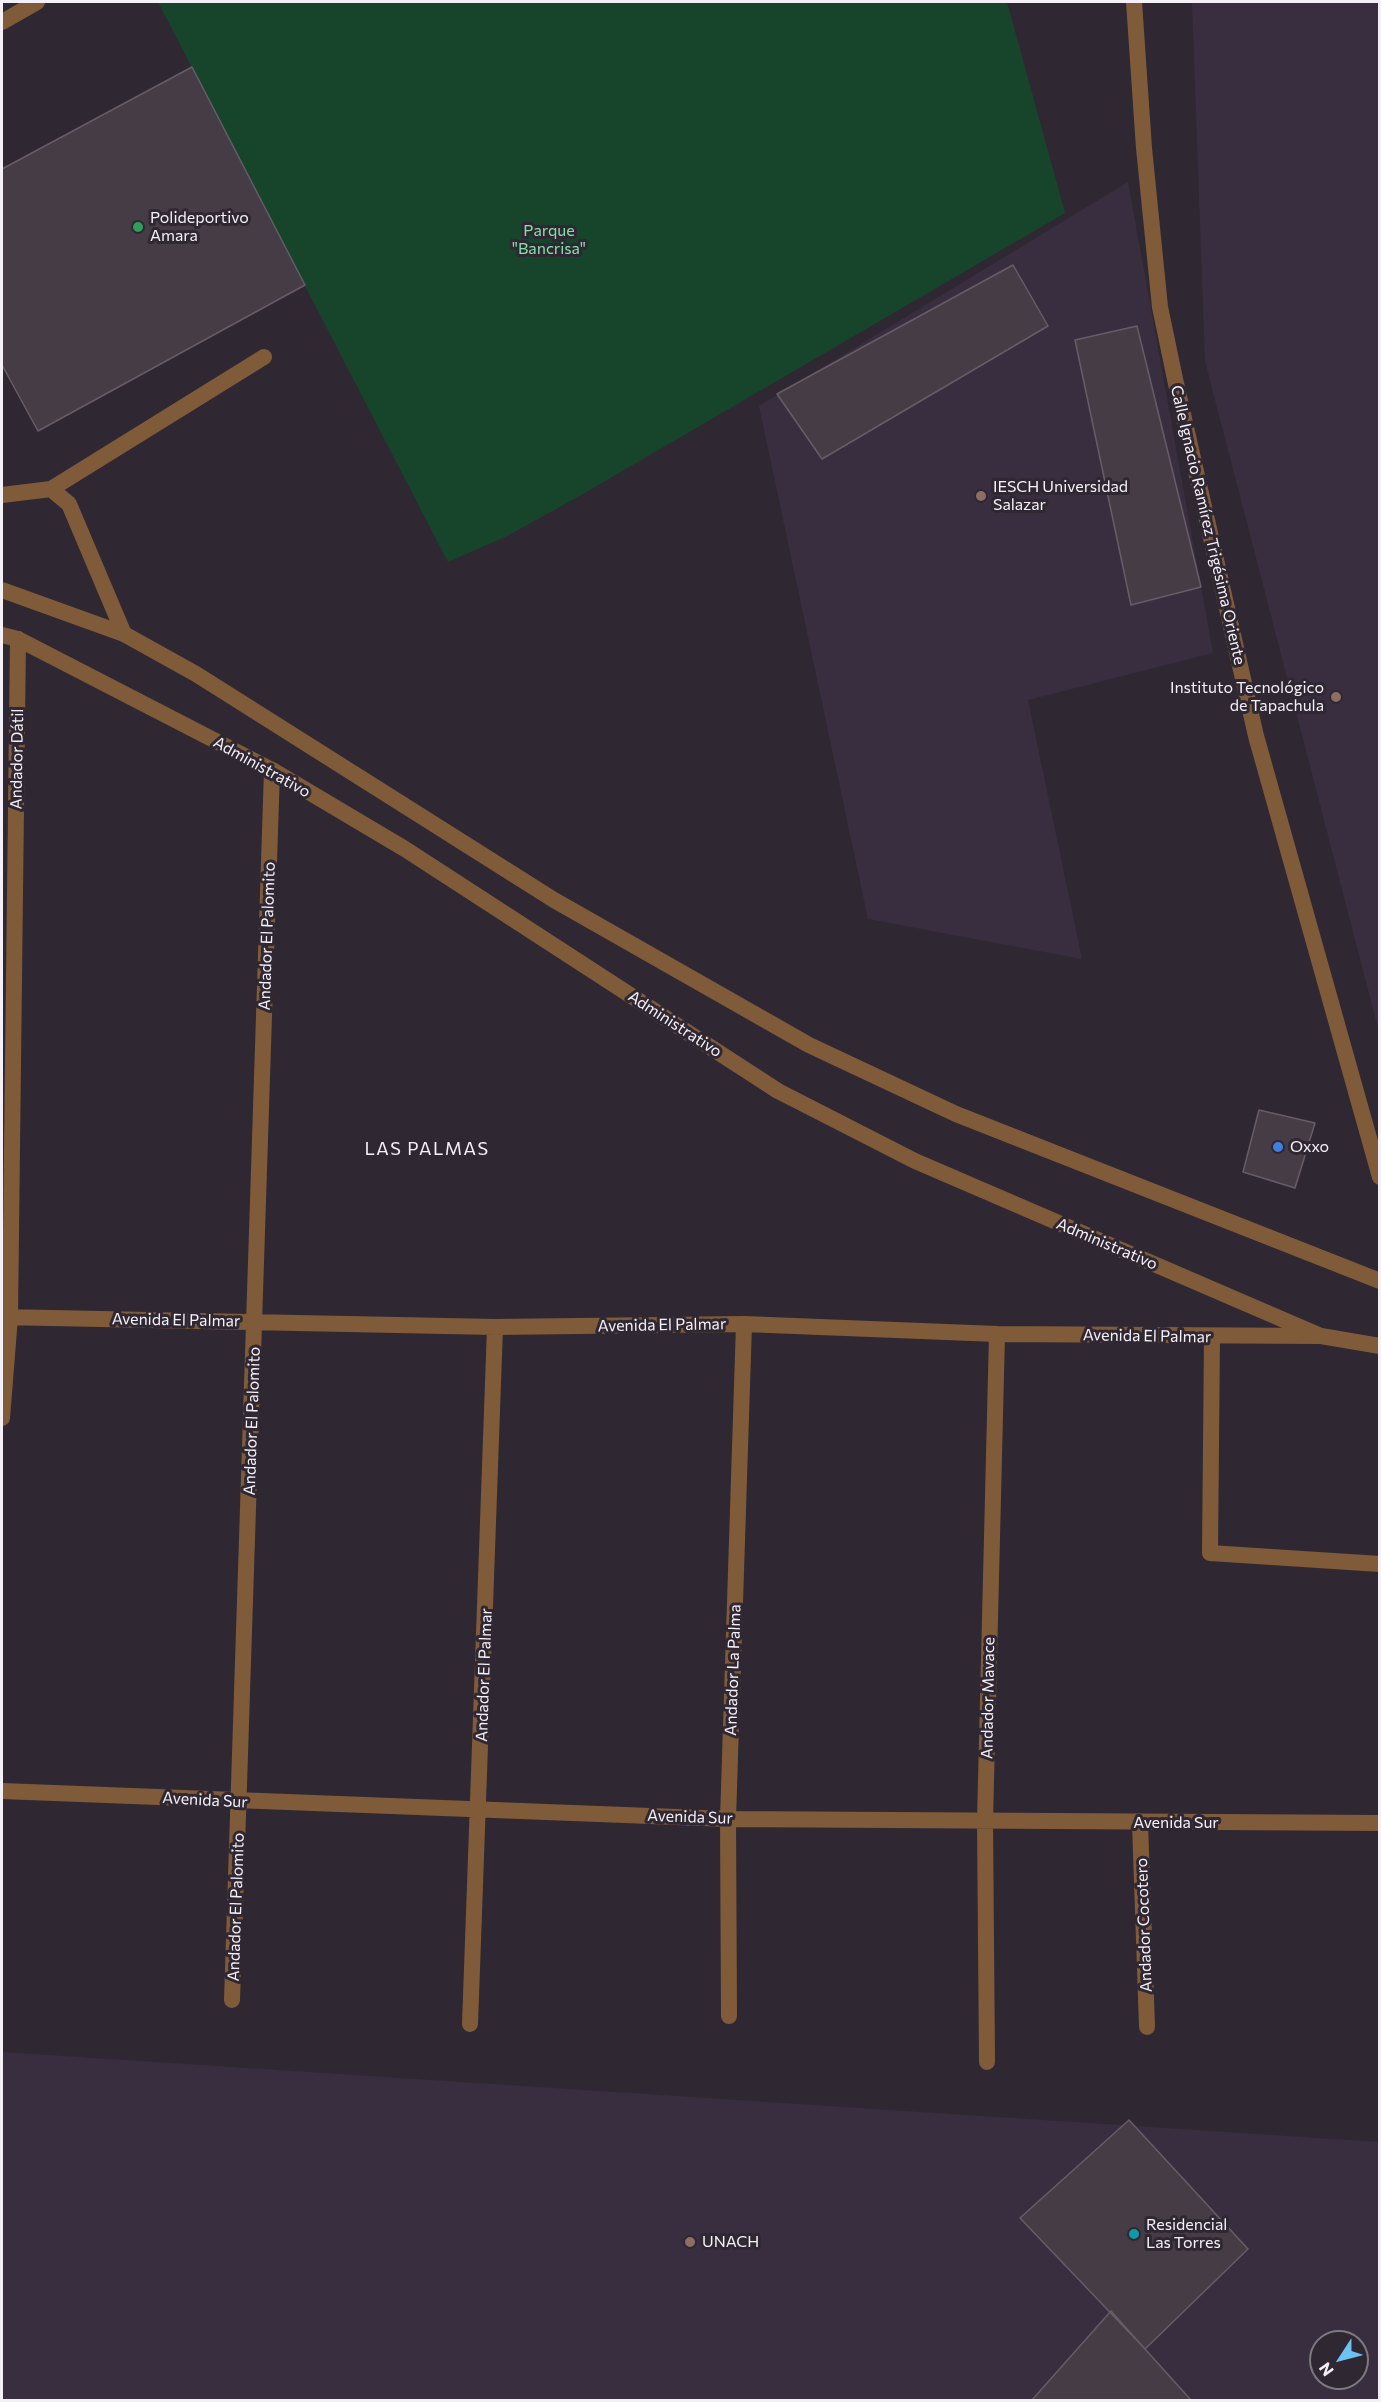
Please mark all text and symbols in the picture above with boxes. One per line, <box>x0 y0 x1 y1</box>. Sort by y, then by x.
place label: Polideportivo Amara <box>150 208 249 246</box>
marker: Polideportivo Amara <box>131 220 145 234</box>
park label: Parque "Bancrisa" <box>512 221 586 259</box>
street label: Calle Ignacio Ramírez Trigésima Oriente <box>1166 383 1250 667</box>
place label: IESCH Universidad Salazar <box>993 477 1128 515</box>
marker: IESCH Universidad Salazar <box>974 489 988 503</box>
place label: Instituto Tecnológico de Tapachula <box>1170 678 1324 716</box>
marker: Instituto Tecnológico de Tapachula <box>1329 690 1343 704</box>
street label: Andador Dátil <box>7 708 27 810</box>
street label: Administrativo <box>210 732 314 802</box>
street label: Andador El Palomito <box>255 861 279 1011</box>
street label: Administrativo <box>625 987 725 1061</box>
place label: Oxxo <box>1290 1137 1329 1157</box>
district label: LAS PALMAS <box>364 1138 490 1160</box>
marker: Oxxo <box>1271 1140 1285 1154</box>
street label: Administrativo <box>1054 1214 1160 1274</box>
street label: Avenida El Palmar <box>112 1309 240 1331</box>
street label: Avenida El Palmar <box>598 1314 726 1336</box>
street label: Avenida El Palmar <box>1083 1325 1211 1347</box>
street label: Andador El Palomito <box>240 1346 264 1496</box>
street label: Andador La Palma <box>721 1604 745 1736</box>
street label: Andador El Palmar <box>472 1608 496 1742</box>
street label: Andador Mavace <box>977 1637 999 1759</box>
street label: Avenida Sur <box>162 1788 248 1812</box>
street label: Avenida Sur <box>647 1806 733 1828</box>
street label: Avenida Sur <box>1133 1813 1219 1833</box>
street label: Andador El Palomito <box>224 1832 248 1982</box>
street label: Andador Cocotero <box>1132 1857 1156 1993</box>
place label: Residencial Las Torres <box>1146 2215 1227 2253</box>
marker: Residencial Las Torres <box>1127 2227 1141 2241</box>
place label: UNACH <box>702 2232 759 2252</box>
marker: UNACH <box>683 2235 697 2249</box>
north arrow <box>1309 2330 1369 2390</box>
text: N <box>1314 2359 1337 2380</box>

